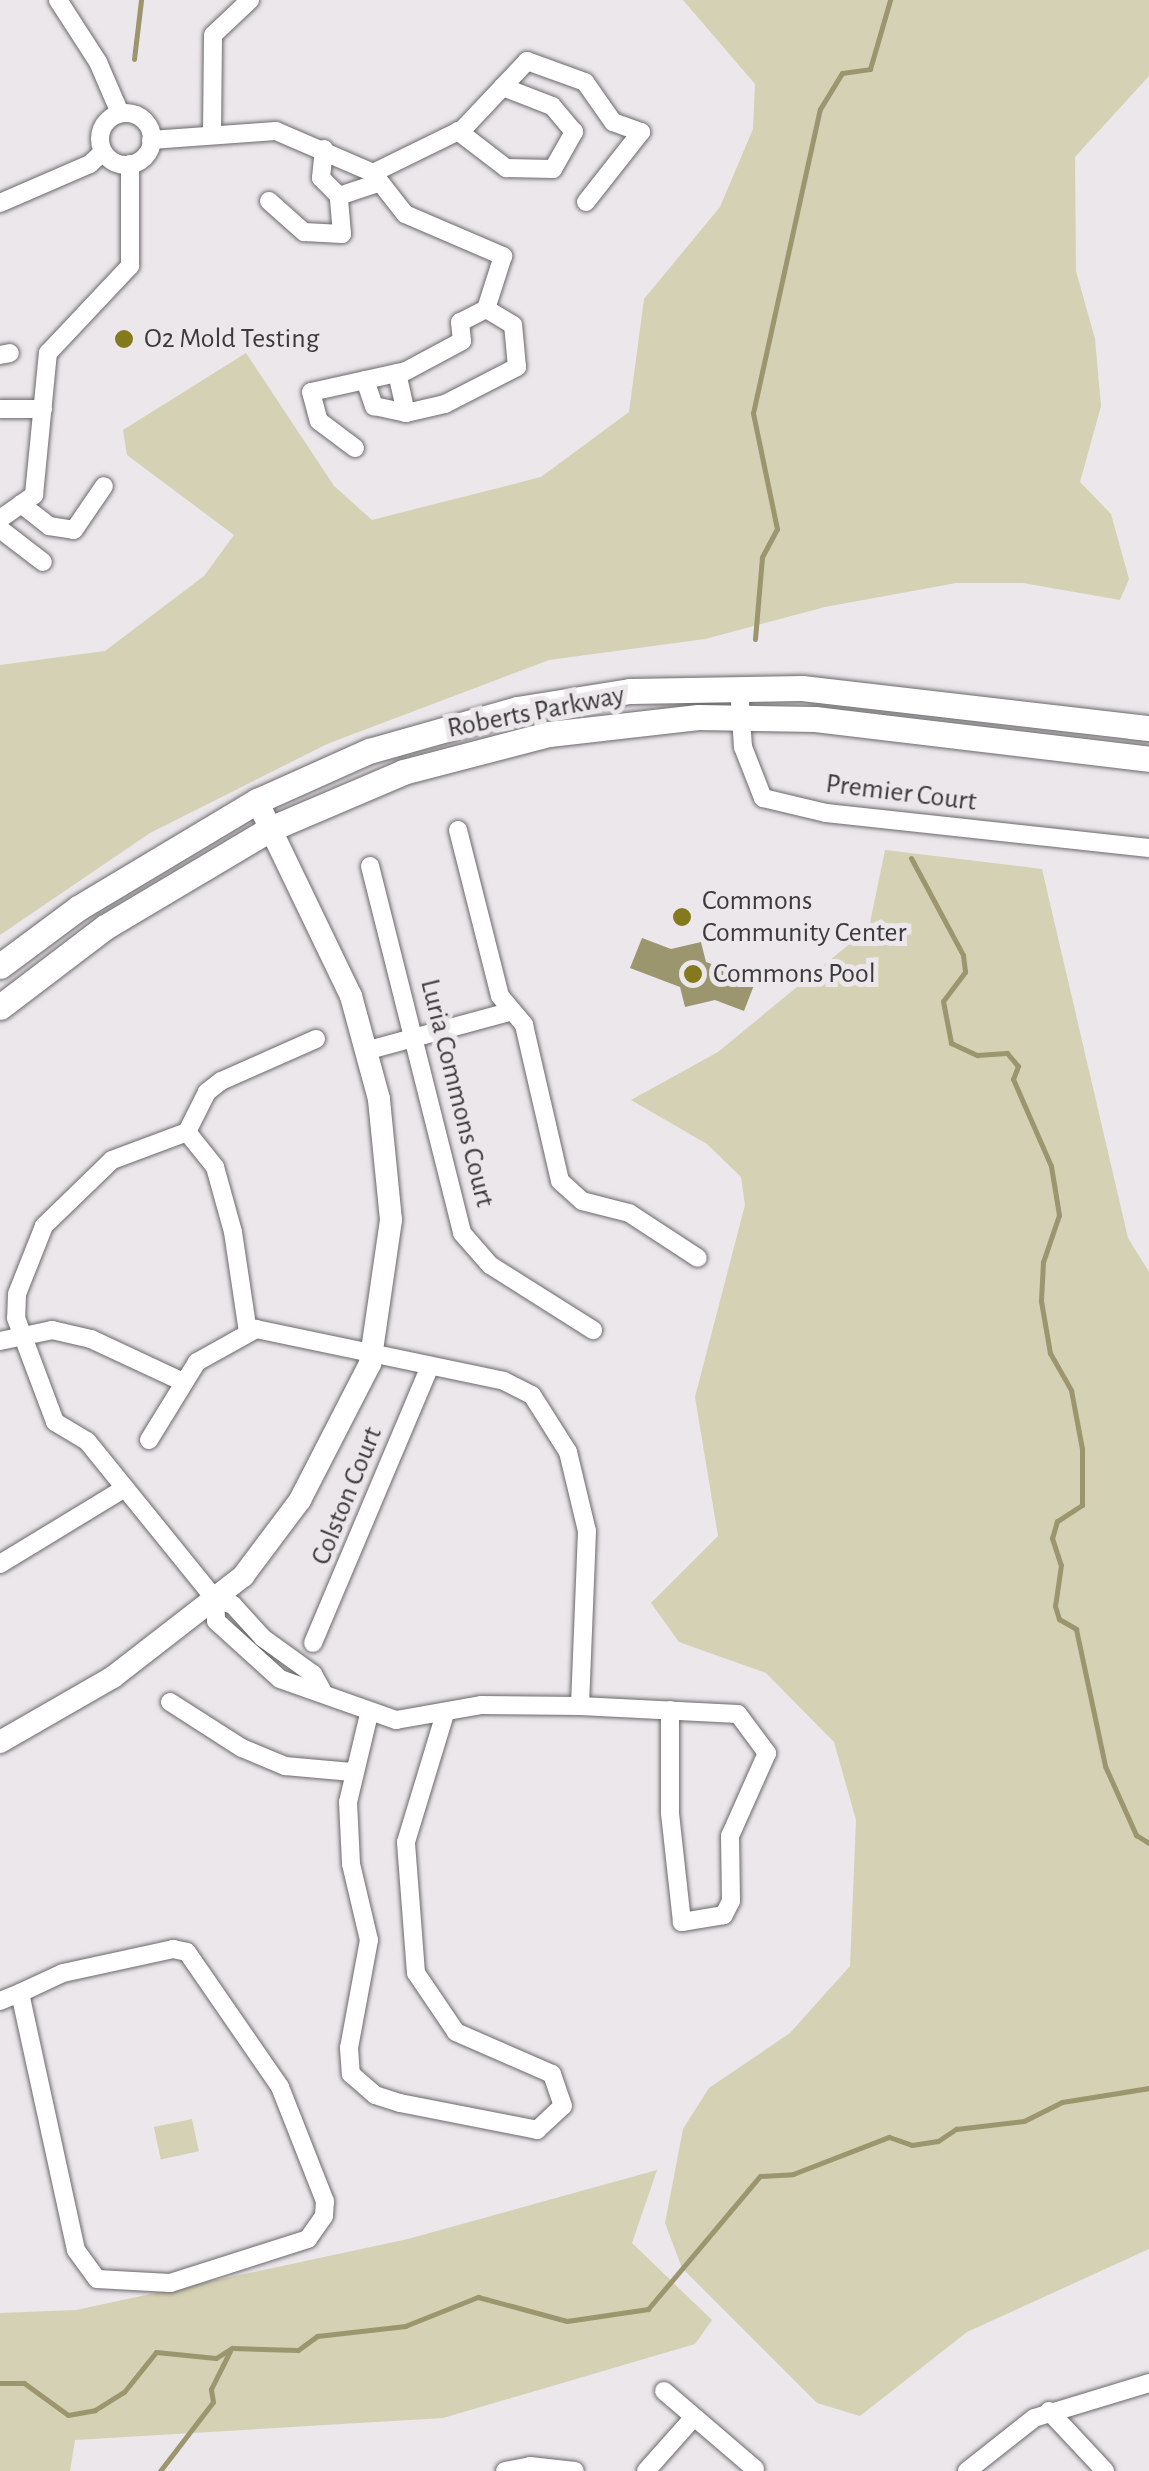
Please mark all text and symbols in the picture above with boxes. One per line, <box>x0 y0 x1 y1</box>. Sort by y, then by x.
place label: O2 Mold Testing <box>144 322 319 356</box>
marker: O2 Mold Testing <box>113 328 135 350</box>
street label: Roberts Parkway <box>445 678 627 746</box>
street label: Premier Court <box>824 767 978 819</box>
place label: Commons Community Center <box>702 884 907 950</box>
marker: Commons Community Center <box>671 906 693 928</box>
place label: Commons Pool <box>713 957 876 991</box>
marker: Commons Pool <box>682 963 704 985</box>
street label: Luria Commons Court <box>412 976 502 1210</box>
street label: Colston Court <box>304 1422 390 1570</box>

